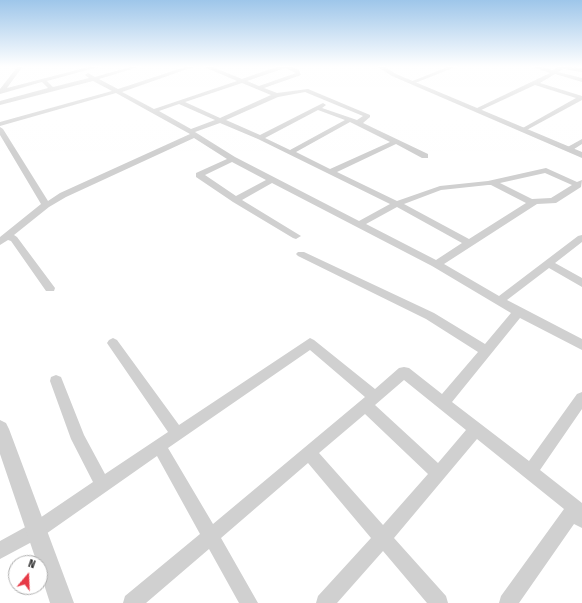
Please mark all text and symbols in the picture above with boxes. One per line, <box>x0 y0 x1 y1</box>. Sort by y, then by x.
north arrow <box>8 555 48 595</box>
text: N <box>27 557 37 571</box>

